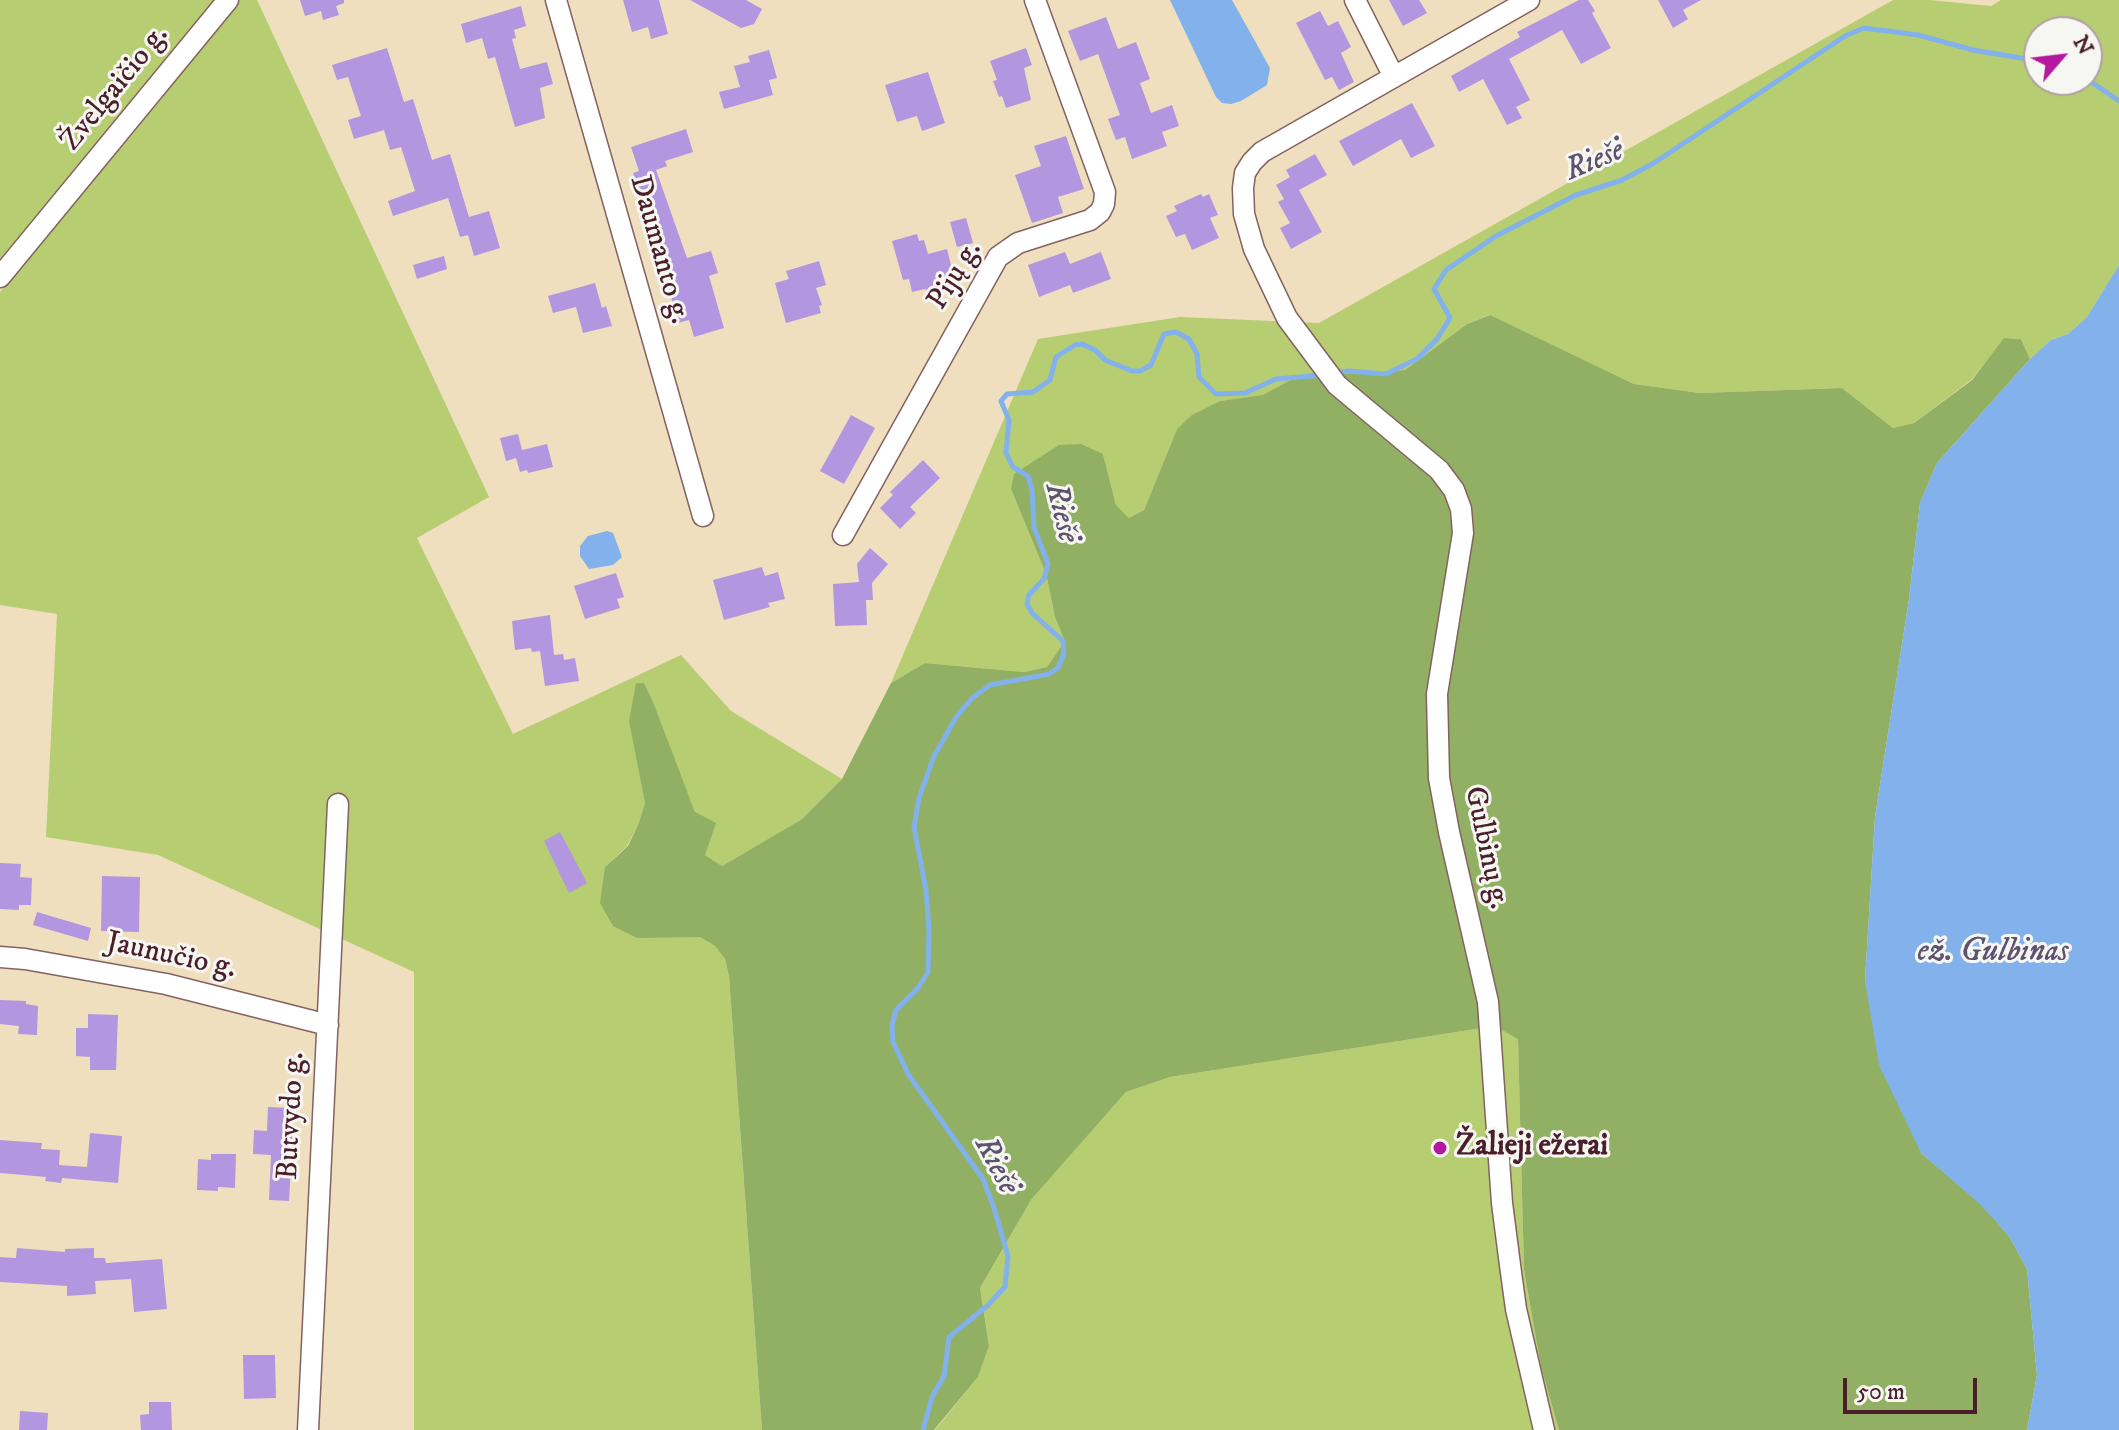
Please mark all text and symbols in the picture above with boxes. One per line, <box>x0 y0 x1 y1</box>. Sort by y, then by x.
north arrow <box>2023 16 2103 96</box>
street label: Žvelgaičio g. <box>54 19 178 159</box>
text: N <box>2067 31 2099 60</box>
water label: Riešė <box>1560 133 1630 191</box>
street label: Daumanto g. <box>620 172 696 328</box>
street label: Pijų g. <box>921 235 991 317</box>
water label: Riešė <box>1034 479 1086 547</box>
street label: Gulbinų g. <box>1454 783 1516 913</box>
street label: Jaunučio g. <box>103 926 239 988</box>
water label: ež. Gulbinas <box>1918 934 2068 972</box>
street label: Butvydo g. <box>272 1051 314 1181</box>
water label: Riešė <box>964 1130 1026 1202</box>
place label: Žalieji ežerai <box>1456 1130 1608 1166</box>
marker: Žalieji ežerai <box>1431 1139 1449 1157</box>
scale bar <box>1847 1362 1981 1412</box>
text: 50 m <box>1857 1377 1905 1407</box>

